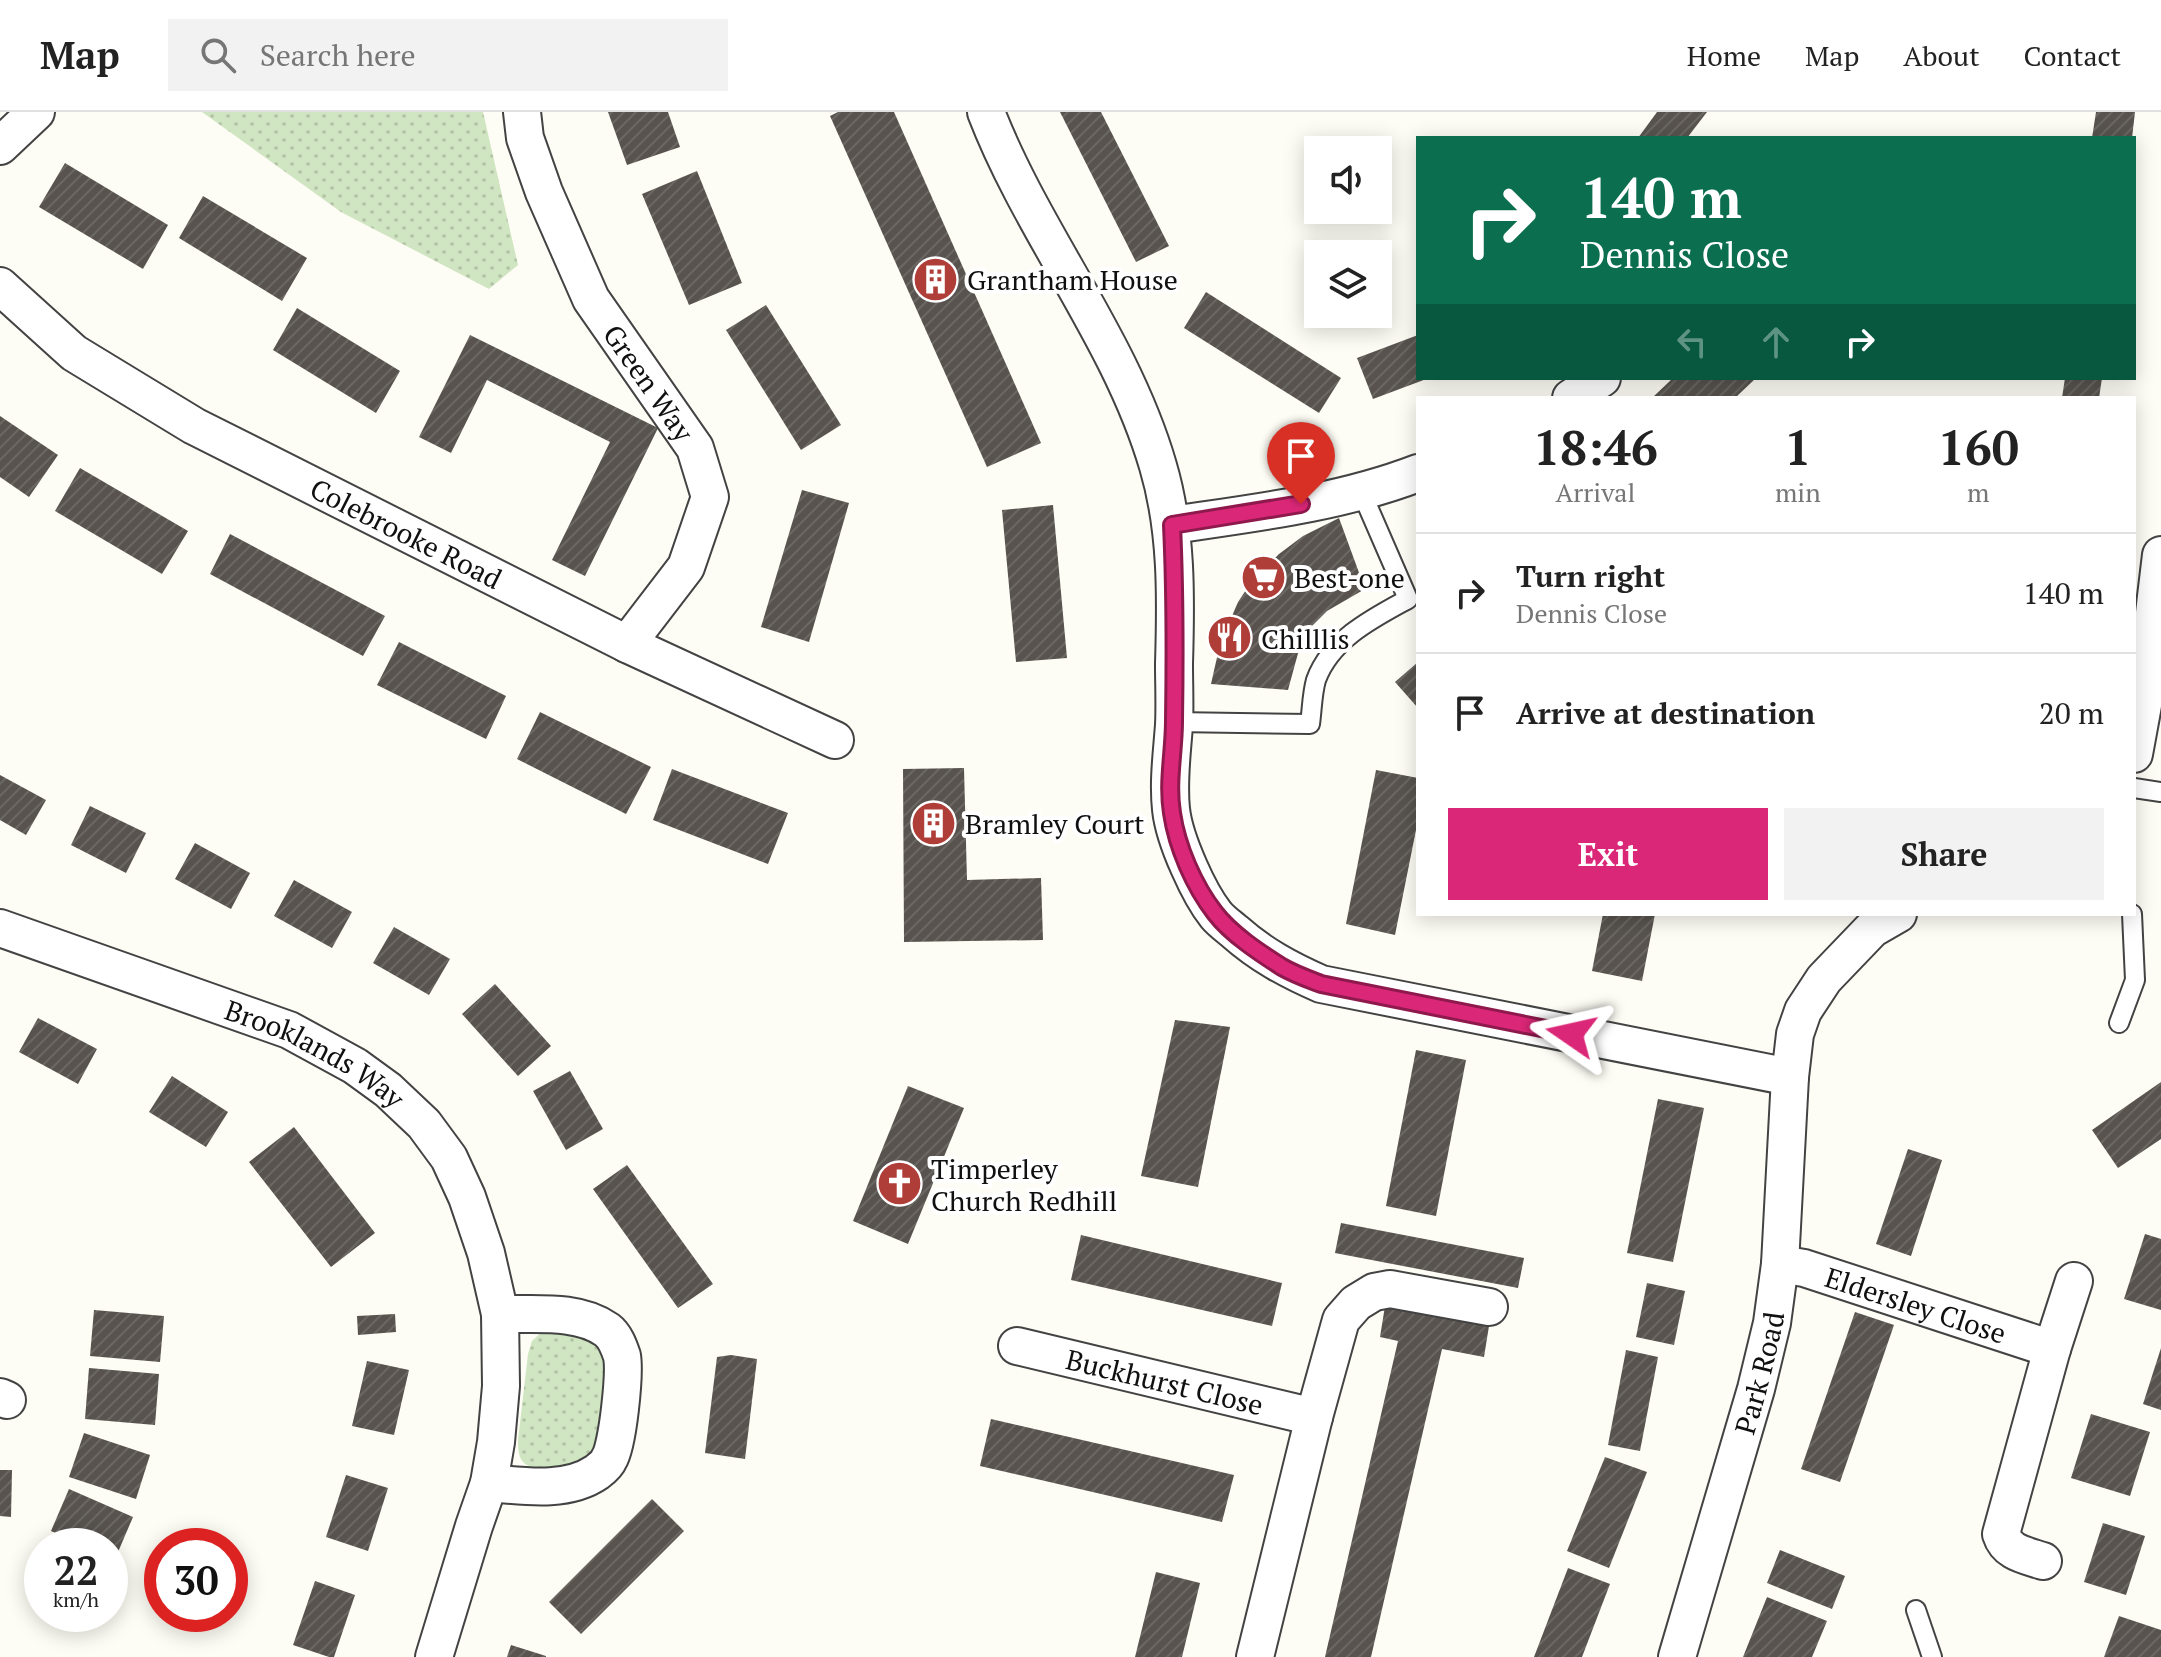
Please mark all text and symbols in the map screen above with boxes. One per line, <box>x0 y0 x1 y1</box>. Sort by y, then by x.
search box <box>168 19 728 91</box>
text: Map <box>40 30 120 80</box>
icon: search <box>196 33 240 77</box>
text: Search here <box>260 35 416 75</box>
text: Home <box>1687 37 1761 74</box>
text: Map <box>1805 37 1859 74</box>
text: About <box>1903 37 1980 74</box>
text: Contact <box>2024 37 2121 74</box>
map controls <box>1304 136 1392 328</box>
button: sound <box>1304 136 1392 224</box>
text: 140 m <box>1580 160 1742 234</box>
icon: right <box>1448 168 1552 272</box>
text: Dennis Close <box>1580 231 1789 278</box>
button: layers <box>1304 240 1392 328</box>
building icon: Grantham House <box>912 255 960 303</box>
place label: Grantham House <box>967 261 1178 298</box>
street label: Green Way <box>596 317 703 449</box>
icon: left <box>1670 320 1714 364</box>
icon: ahead <box>1754 320 1798 364</box>
icon: right <box>1838 320 1882 364</box>
text: 18:46 <box>1533 415 1658 479</box>
text: 1 <box>1784 415 1811 479</box>
text: 160 <box>1938 415 2019 479</box>
pin <box>1267 422 1335 504</box>
icon: arrive <box>1279 434 1323 478</box>
street label: Colebrooke Road <box>304 469 508 597</box>
text: Arrival <box>1556 475 1635 509</box>
text: min <box>1775 475 1821 509</box>
text: m <box>1967 475 1990 509</box>
supermarket icon: Best-one <box>1239 553 1287 601</box>
text: Turn right <box>1516 556 1665 596</box>
place label: Best-one <box>1294 559 1405 596</box>
icon: right <box>1448 571 1492 615</box>
text: 140 m <box>2023 573 2104 613</box>
text: Dennis Close <box>1516 596 1667 630</box>
restaurant icon: Chilllis <box>1206 614 1254 662</box>
place label: Chilllis <box>1261 620 1350 657</box>
icon: arrive <box>1448 691 1492 735</box>
text: Arrive at destination <box>1516 693 1815 733</box>
text: 20 m <box>2039 693 2104 733</box>
building icon: Bramley Court <box>910 799 958 847</box>
place label: Bramley Court <box>965 805 1145 842</box>
button: Exit <box>1448 808 1768 900</box>
button: Share <box>1784 808 2104 900</box>
street label: Brooklands Way <box>220 990 414 1116</box>
position arrow <box>1529 992 1613 1076</box>
place label: Timperley Church Redhill <box>931 1150 1117 1219</box>
church icon: Timperley Church Redhill <box>876 1160 924 1208</box>
street label: Eldersley Close <box>1821 1258 2011 1351</box>
street label: Park Road <box>1725 1309 1792 1438</box>
street label: Buckhurst Close <box>1062 1340 1267 1423</box>
speed limit sign: 30 <box>144 1528 248 1632</box>
text: 22 <box>53 1543 99 1596</box>
text: km/h <box>53 1586 99 1613</box>

